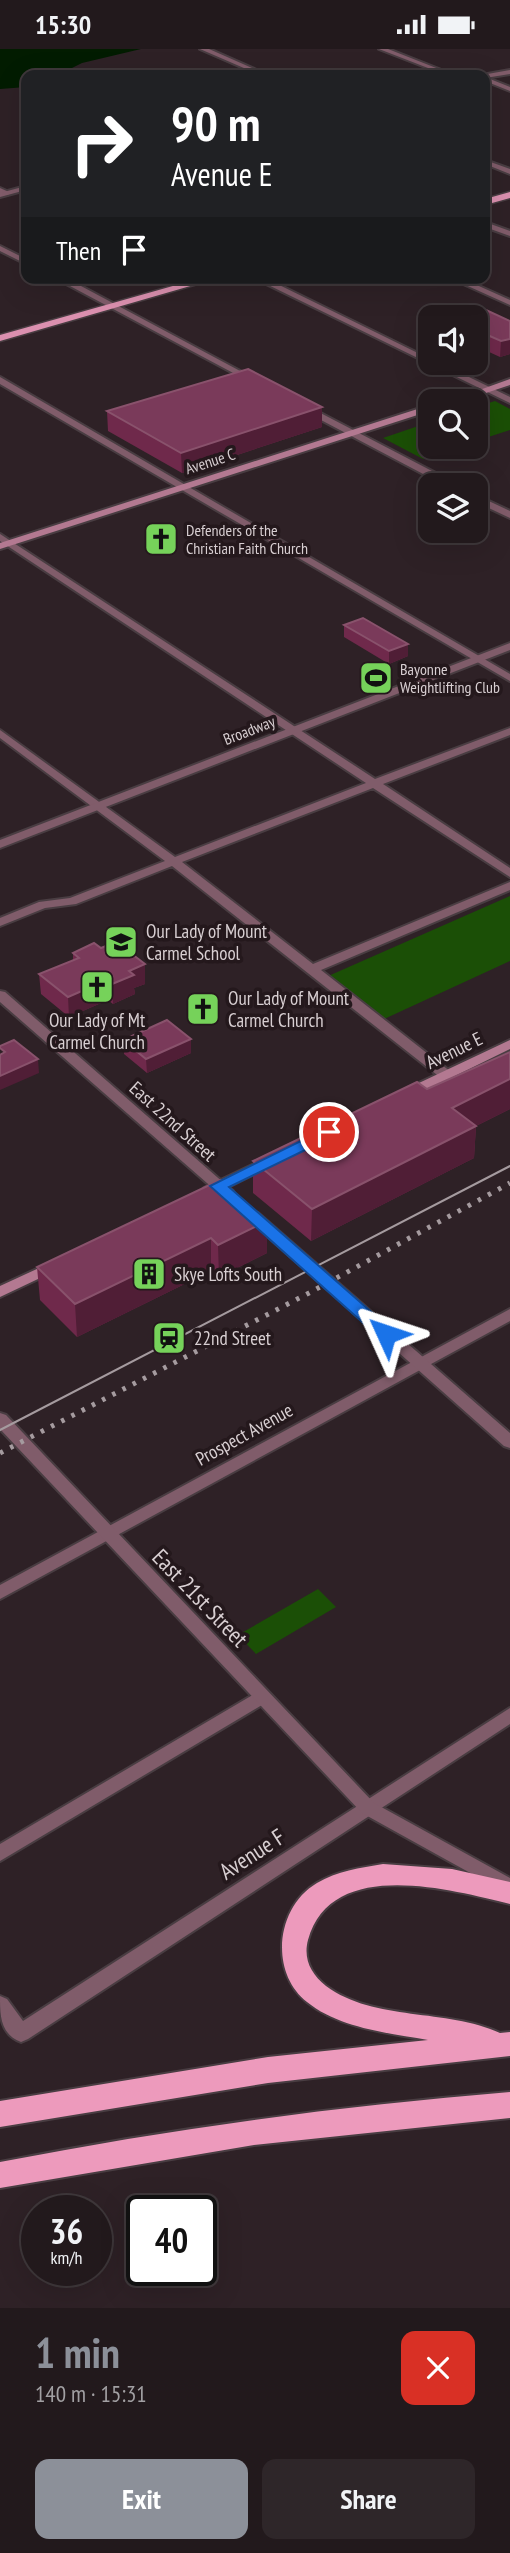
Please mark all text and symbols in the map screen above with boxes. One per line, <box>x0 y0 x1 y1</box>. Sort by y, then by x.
text: 15:30 <box>35 8 91 41</box>
text: 90 m <box>171 91 260 155</box>
icon: right <box>56 98 147 189</box>
text: Avenue E <box>171 153 272 195</box>
icon: arrive <box>115 231 153 269</box>
text: Then <box>56 234 101 267</box>
map controls <box>418 305 488 543</box>
button: sound <box>418 305 488 375</box>
button: search <box>418 389 488 459</box>
street label: Avenue C <box>183 444 237 478</box>
button: layers <box>418 473 488 543</box>
church icon: Defenders of the Christian Faith Church <box>142 520 180 558</box>
place label: Defenders of the Christian Faith Church <box>186 520 308 558</box>
sports icon: Bayonne Weightlifting Club <box>357 659 395 697</box>
place label: Bayonne Weightlifting Club <box>400 659 500 697</box>
street label: Broadway <box>220 711 278 749</box>
place label: Our Lady of Mount Carmel School <box>146 919 268 965</box>
school or university icon: Our Lady of Mount Carmel School <box>102 923 140 961</box>
church icon: Our Lady of Mt Carmel Church <box>78 968 116 1006</box>
place label: Our Lady of Mount Carmel Church <box>228 986 350 1032</box>
church icon: Our Lady of Mount Carmel Church <box>184 990 222 1028</box>
place label: Our Lady of Mt Carmel Church <box>49 1008 146 1054</box>
street label: Avenue E <box>422 1026 486 1074</box>
street label: East 22nd Street <box>125 1076 222 1167</box>
pin <box>299 1102 359 1162</box>
icon: arrive <box>310 1113 348 1151</box>
building icon: Skye Lofts South <box>130 1255 168 1293</box>
place label: Skye Lofts South <box>174 1262 282 1286</box>
position arrow <box>349 1297 423 1371</box>
station icon: 22nd Street <box>150 1319 188 1357</box>
place label: 22nd Street <box>194 1326 272 1350</box>
street label: Prospect Avenue <box>191 1397 297 1471</box>
street label: East 21st Street <box>146 1543 255 1653</box>
street label: Avenue F <box>213 1822 290 1885</box>
speed limit sign: 40 <box>126 2195 217 2286</box>
text: 36 <box>50 2208 83 2254</box>
text: km/h <box>51 2246 82 2269</box>
text: 1 min <box>35 2325 120 2380</box>
button: close <box>401 2331 475 2405</box>
text: 140 m · 15:31 <box>35 2379 147 2408</box>
button: Exit <box>35 2459 248 2539</box>
button: Share <box>262 2459 475 2539</box>

